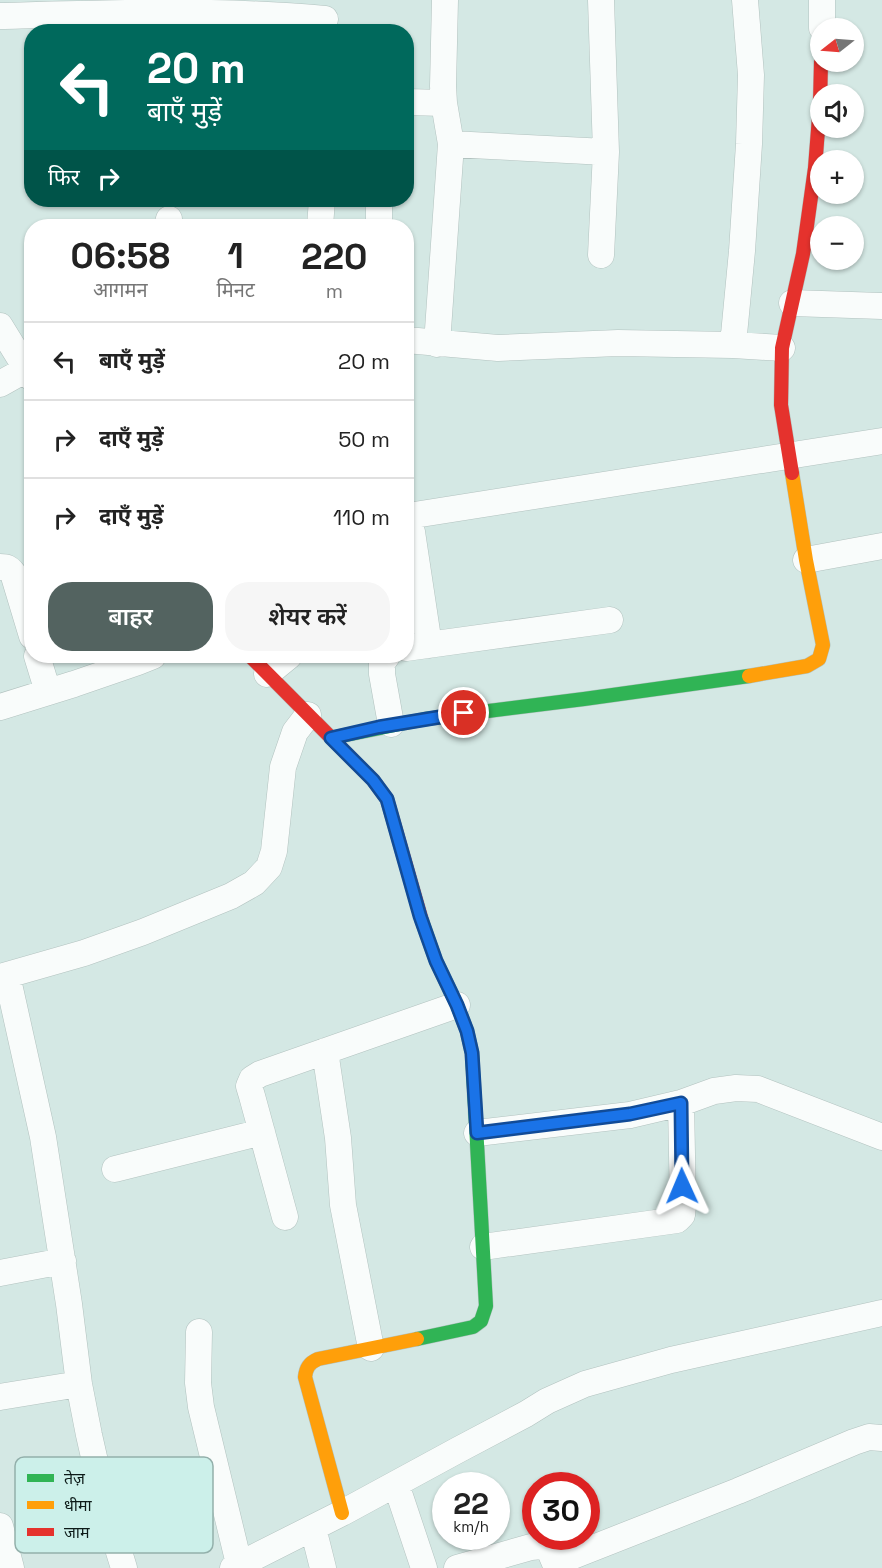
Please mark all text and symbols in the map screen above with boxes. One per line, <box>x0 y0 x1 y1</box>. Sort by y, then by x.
north arrow <box>810 18 864 72</box>
map controls <box>810 18 864 270</box>
text: 20 m <box>147 42 246 95</box>
icon: left <box>48 48 126 126</box>
button: sound <box>810 84 864 138</box>
text: बाएँ मुड़ें <box>147 94 222 129</box>
button: + <box>810 150 864 204</box>
icon: right <box>92 162 125 195</box>
text: फिर <box>48 163 80 191</box>
button: − <box>810 216 864 270</box>
text: 06:58 <box>71 233 170 279</box>
text: 1 <box>228 233 244 279</box>
text: 220 <box>301 234 367 280</box>
text: आगमन <box>93 277 148 303</box>
text: मिनट <box>217 277 255 303</box>
text: m <box>326 278 343 304</box>
icon: left <box>48 345 81 378</box>
text: बाएँ मुड़ें <box>99 346 165 374</box>
text: 20 m <box>338 347 390 375</box>
icon: right <box>48 423 81 456</box>
text: दाएँ मुड़ें <box>99 424 164 452</box>
text: 50 m <box>338 425 390 453</box>
icon: right <box>48 501 81 534</box>
text: दाएँ मुड़ें <box>99 502 164 530</box>
text: 110 m <box>333 503 390 531</box>
button: बाहर <box>48 582 213 651</box>
button: शेयर करें <box>225 582 390 651</box>
pin <box>438 687 489 738</box>
icon: arrive <box>447 696 480 729</box>
position arrow <box>650 1154 714 1218</box>
legend <box>15 1457 213 1553</box>
text: तेज़ <box>64 1468 86 1489</box>
speed limit sign: 30 <box>522 1472 600 1550</box>
text: 22 <box>453 1484 489 1523</box>
text: धीमा <box>64 1495 93 1516</box>
text: km/h <box>453 1517 489 1536</box>
text: जाम <box>64 1522 90 1543</box>

